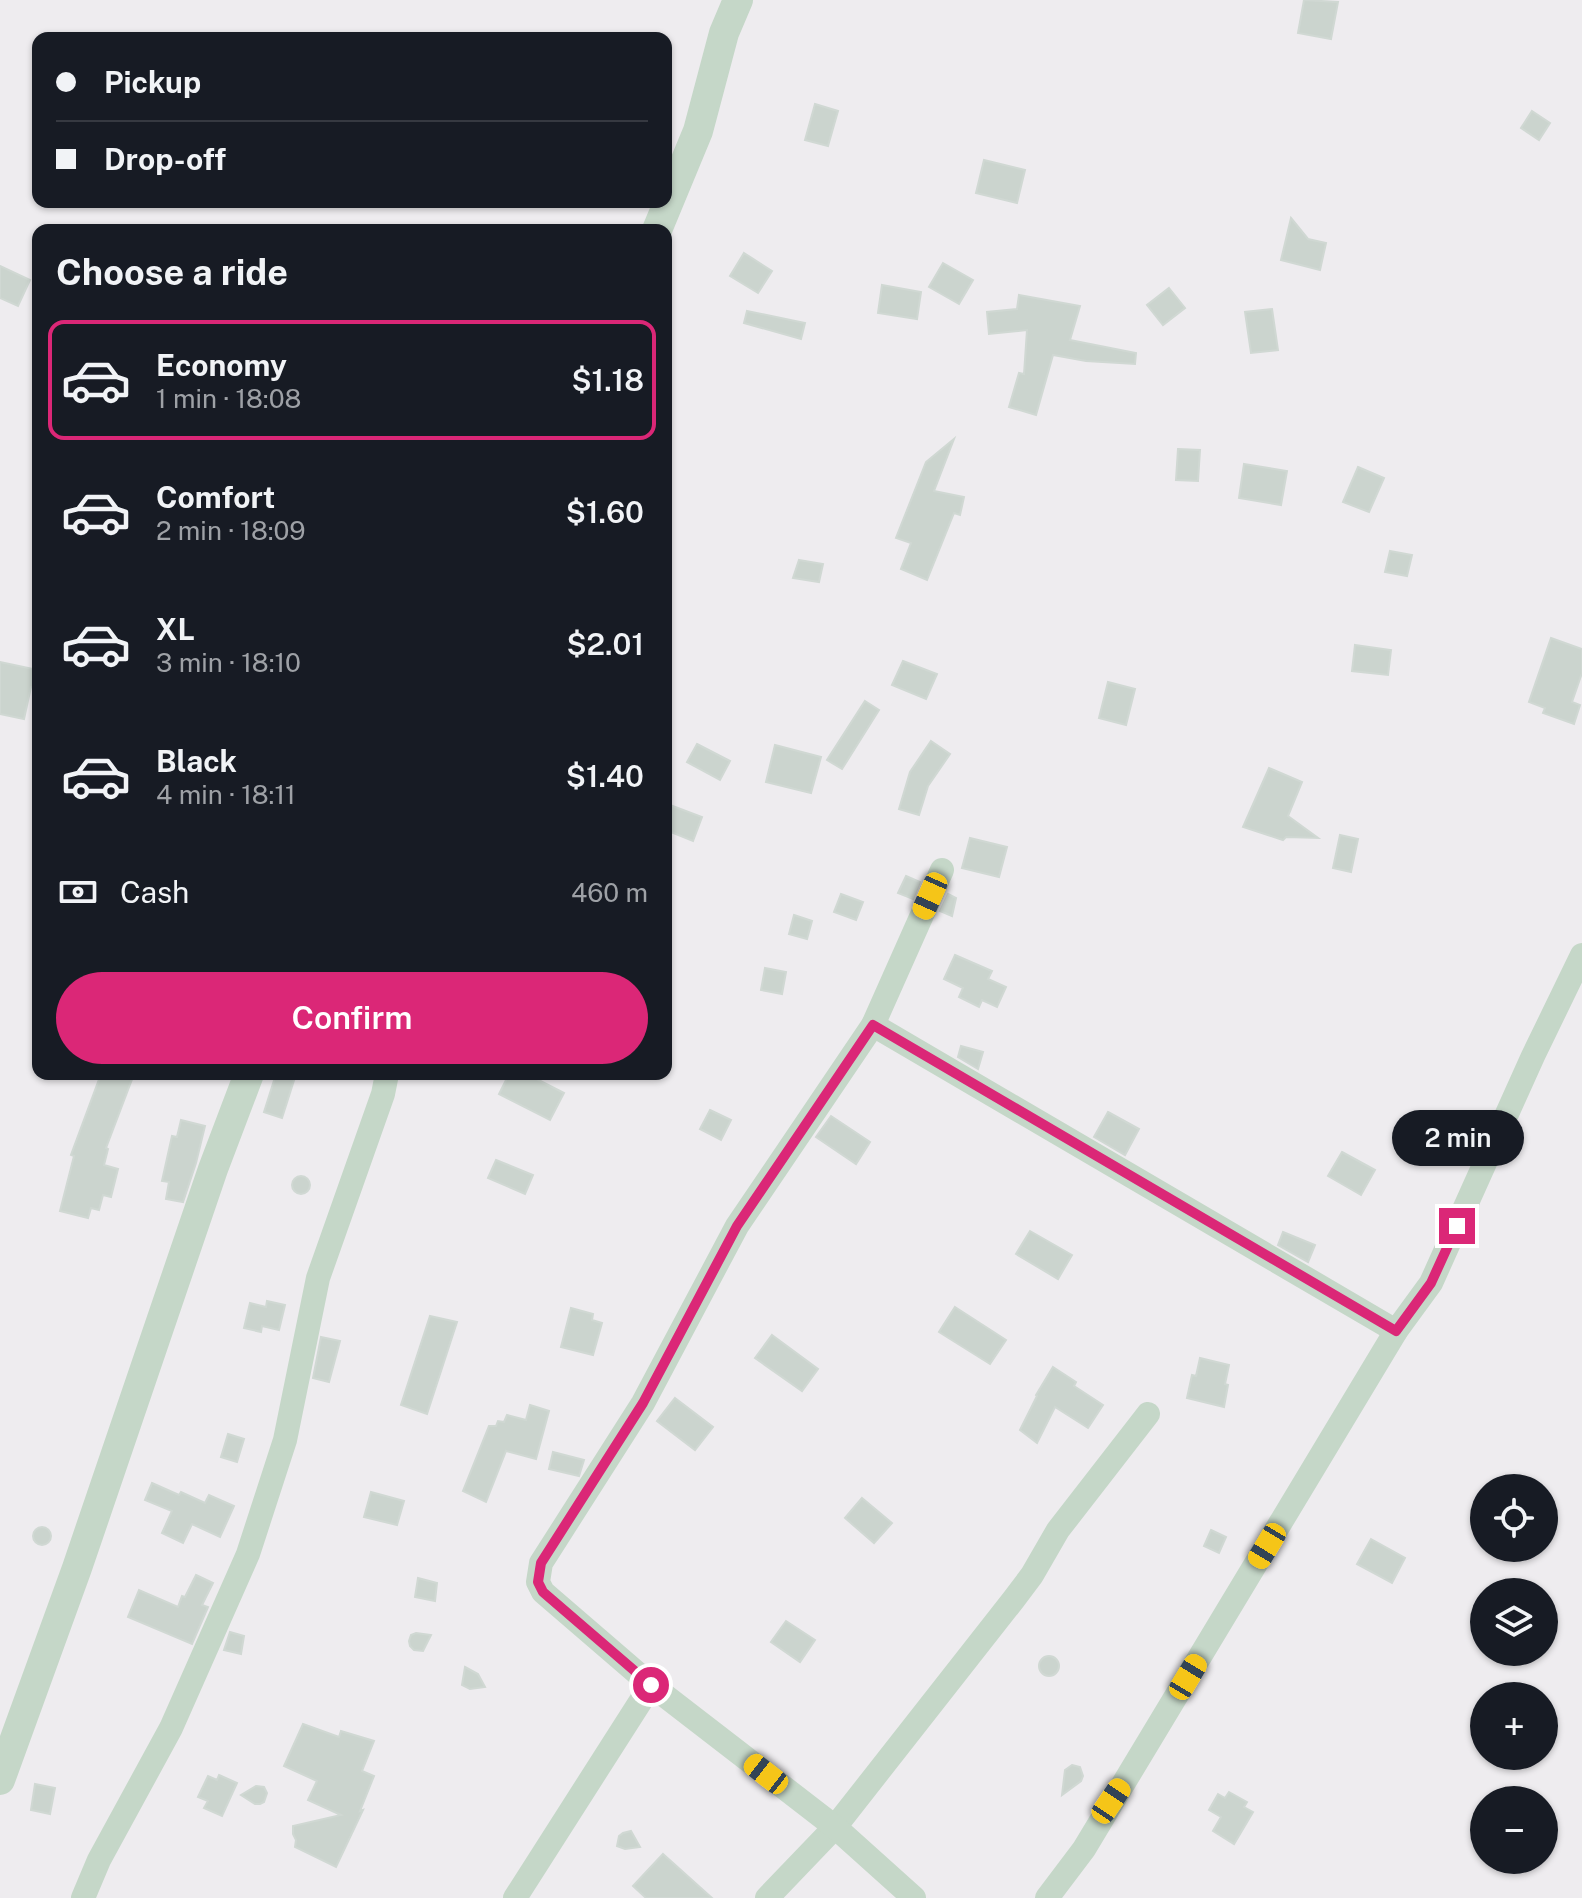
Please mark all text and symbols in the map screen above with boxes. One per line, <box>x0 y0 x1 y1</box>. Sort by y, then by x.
text: Pickup <box>104 64 201 100</box>
text: Drop-off <box>104 141 226 177</box>
text: Choose a ride <box>56 251 288 293</box>
icon: car <box>60 344 132 416</box>
text: Economy <box>156 347 287 383</box>
text: $1.18 <box>571 362 644 398</box>
text: 1 min · 18:08 <box>156 383 301 414</box>
icon: car <box>60 476 132 548</box>
text: Comfort <box>156 479 275 515</box>
text: $1.60 <box>566 494 644 530</box>
text: 2 min · 18:09 <box>156 515 306 546</box>
icon: car <box>60 608 132 680</box>
text: XL <box>156 611 195 647</box>
text: $2.01 <box>566 626 644 662</box>
text: 3 min · 18:10 <box>156 647 301 678</box>
icon: car <box>60 740 132 812</box>
text: Black <box>156 743 237 779</box>
text: $1.40 <box>566 758 644 794</box>
text: 4 min · 18:11 <box>156 779 296 810</box>
car <box>909 869 951 923</box>
icon: cash <box>56 870 100 914</box>
text: Cash <box>120 874 189 910</box>
text: 460 m <box>571 877 648 908</box>
button: Confirm <box>56 972 648 1064</box>
callout: 2 min <box>1391 1110 1523 1166</box>
text: 2 min <box>1424 1122 1492 1153</box>
route end <box>1439 1208 1475 1244</box>
map controls <box>1470 1474 1558 1874</box>
button: locate <box>1470 1474 1558 1562</box>
car <box>1244 1519 1290 1573</box>
button: layers <box>1470 1578 1558 1666</box>
car <box>1165 1650 1211 1704</box>
route start <box>633 1667 669 1703</box>
button: + <box>1470 1682 1558 1770</box>
car <box>740 1750 792 1798</box>
car <box>1088 1774 1134 1828</box>
button: − <box>1470 1786 1558 1874</box>

